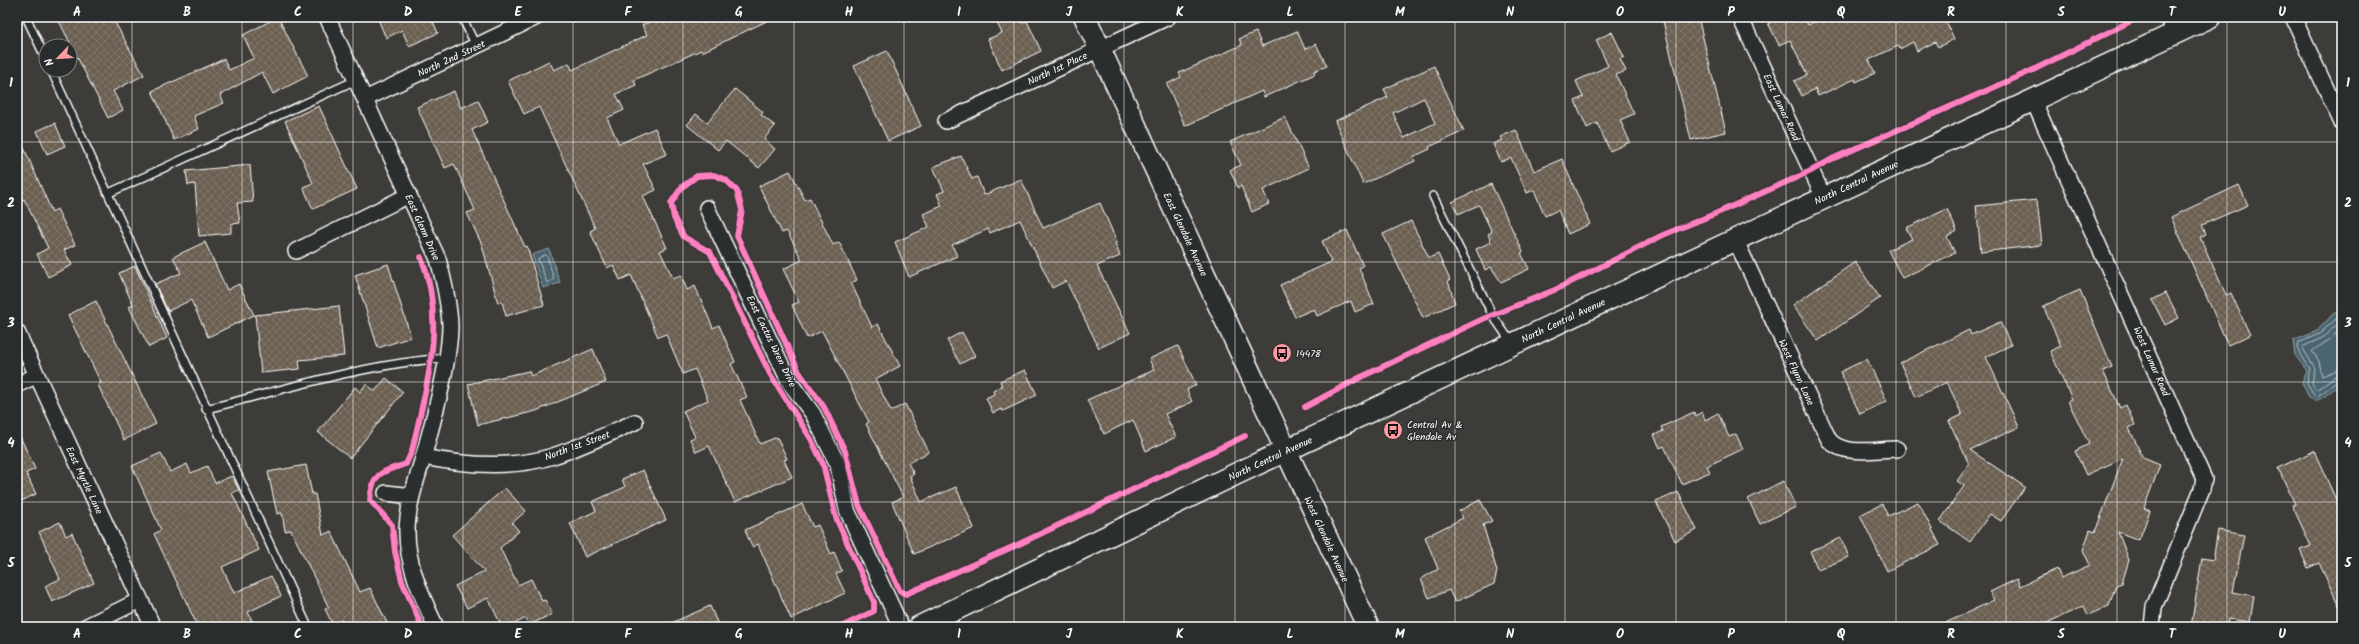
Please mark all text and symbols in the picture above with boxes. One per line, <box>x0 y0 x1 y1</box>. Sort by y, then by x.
text: A <box>73 2 81 23</box>
text: B <box>183 2 191 23</box>
text: C <box>294 2 302 23</box>
text: D <box>404 2 413 23</box>
text: E <box>514 2 522 23</box>
text: F <box>624 2 632 23</box>
text: G <box>735 2 743 23</box>
text: H <box>845 2 854 23</box>
text: I <box>957 2 961 23</box>
text: J <box>1066 2 1073 23</box>
text: K <box>1176 2 1184 23</box>
text: L <box>1286 2 1294 23</box>
text: M <box>1395 2 1405 23</box>
text: N <box>1506 2 1515 23</box>
text: O <box>1616 2 1624 23</box>
text: P <box>1727 2 1735 23</box>
text: Q <box>1837 2 1846 23</box>
text: R <box>1947 2 1955 23</box>
text: S <box>2057 2 2065 23</box>
text: T <box>2168 2 2177 23</box>
text: U <box>2278 2 2286 23</box>
street label: North 2nd Street <box>415 36 488 82</box>
north arrow <box>38 38 78 78</box>
street label: North 1st Place <box>1025 48 1091 90</box>
text: N <box>40 55 59 69</box>
street label: East Lamar Road <box>1758 71 1804 145</box>
text: 1 <box>9 73 13 94</box>
text: 1 <box>2346 73 2350 94</box>
street label: North Central Avenue <box>1812 156 1902 209</box>
street label: East Glendale Avenue <box>1159 190 1212 280</box>
street label: East Glenn Drive <box>400 192 444 264</box>
text: 2 <box>7 193 15 214</box>
text: 2 <box>2344 193 2352 214</box>
street label: East Cactus Wren Drive <box>742 293 801 391</box>
street label: North Central Avenue <box>1519 294 1609 347</box>
text: 3 <box>6 313 15 334</box>
text: 3 <box>2343 313 2352 334</box>
street label: West Lamar Road <box>2129 324 2174 400</box>
street label: West Flynn Lane <box>1774 337 1819 409</box>
bus stop icon: 14478 <box>1271 342 1293 364</box>
place label: 14478 <box>1296 346 1322 362</box>
place label: Central Av & Glendale Av <box>1407 417 1463 445</box>
bus stop icon: Central Av & Glendale Av <box>1382 419 1404 441</box>
street label: North 1st Street <box>542 427 612 465</box>
street label: North Central Avenue <box>1226 432 1316 485</box>
text: 4 <box>7 433 15 454</box>
text: 4 <box>2344 433 2352 454</box>
street label: East Myrtle Lane <box>61 444 107 518</box>
street label: West Glendale Avenue <box>1299 494 1353 585</box>
text: 5 <box>7 553 16 574</box>
text: 5 <box>2344 553 2353 574</box>
text: A <box>73 624 81 644</box>
text: B <box>183 624 191 644</box>
text: C <box>294 624 302 644</box>
text: D <box>404 624 413 644</box>
text: E <box>514 624 522 644</box>
text: F <box>624 624 632 644</box>
text: G <box>735 624 743 644</box>
text: H <box>845 624 854 644</box>
text: I <box>957 624 961 644</box>
text: J <box>1066 624 1073 644</box>
text: K <box>1176 624 1184 644</box>
text: L <box>1286 624 1294 644</box>
text: M <box>1395 624 1405 644</box>
text: N <box>1506 624 1515 644</box>
text: O <box>1616 624 1624 644</box>
text: P <box>1727 624 1735 644</box>
text: Q <box>1837 624 1846 644</box>
text: R <box>1947 624 1955 644</box>
text: S <box>2057 624 2065 644</box>
text: T <box>2168 624 2177 644</box>
text: U <box>2278 624 2286 644</box>

